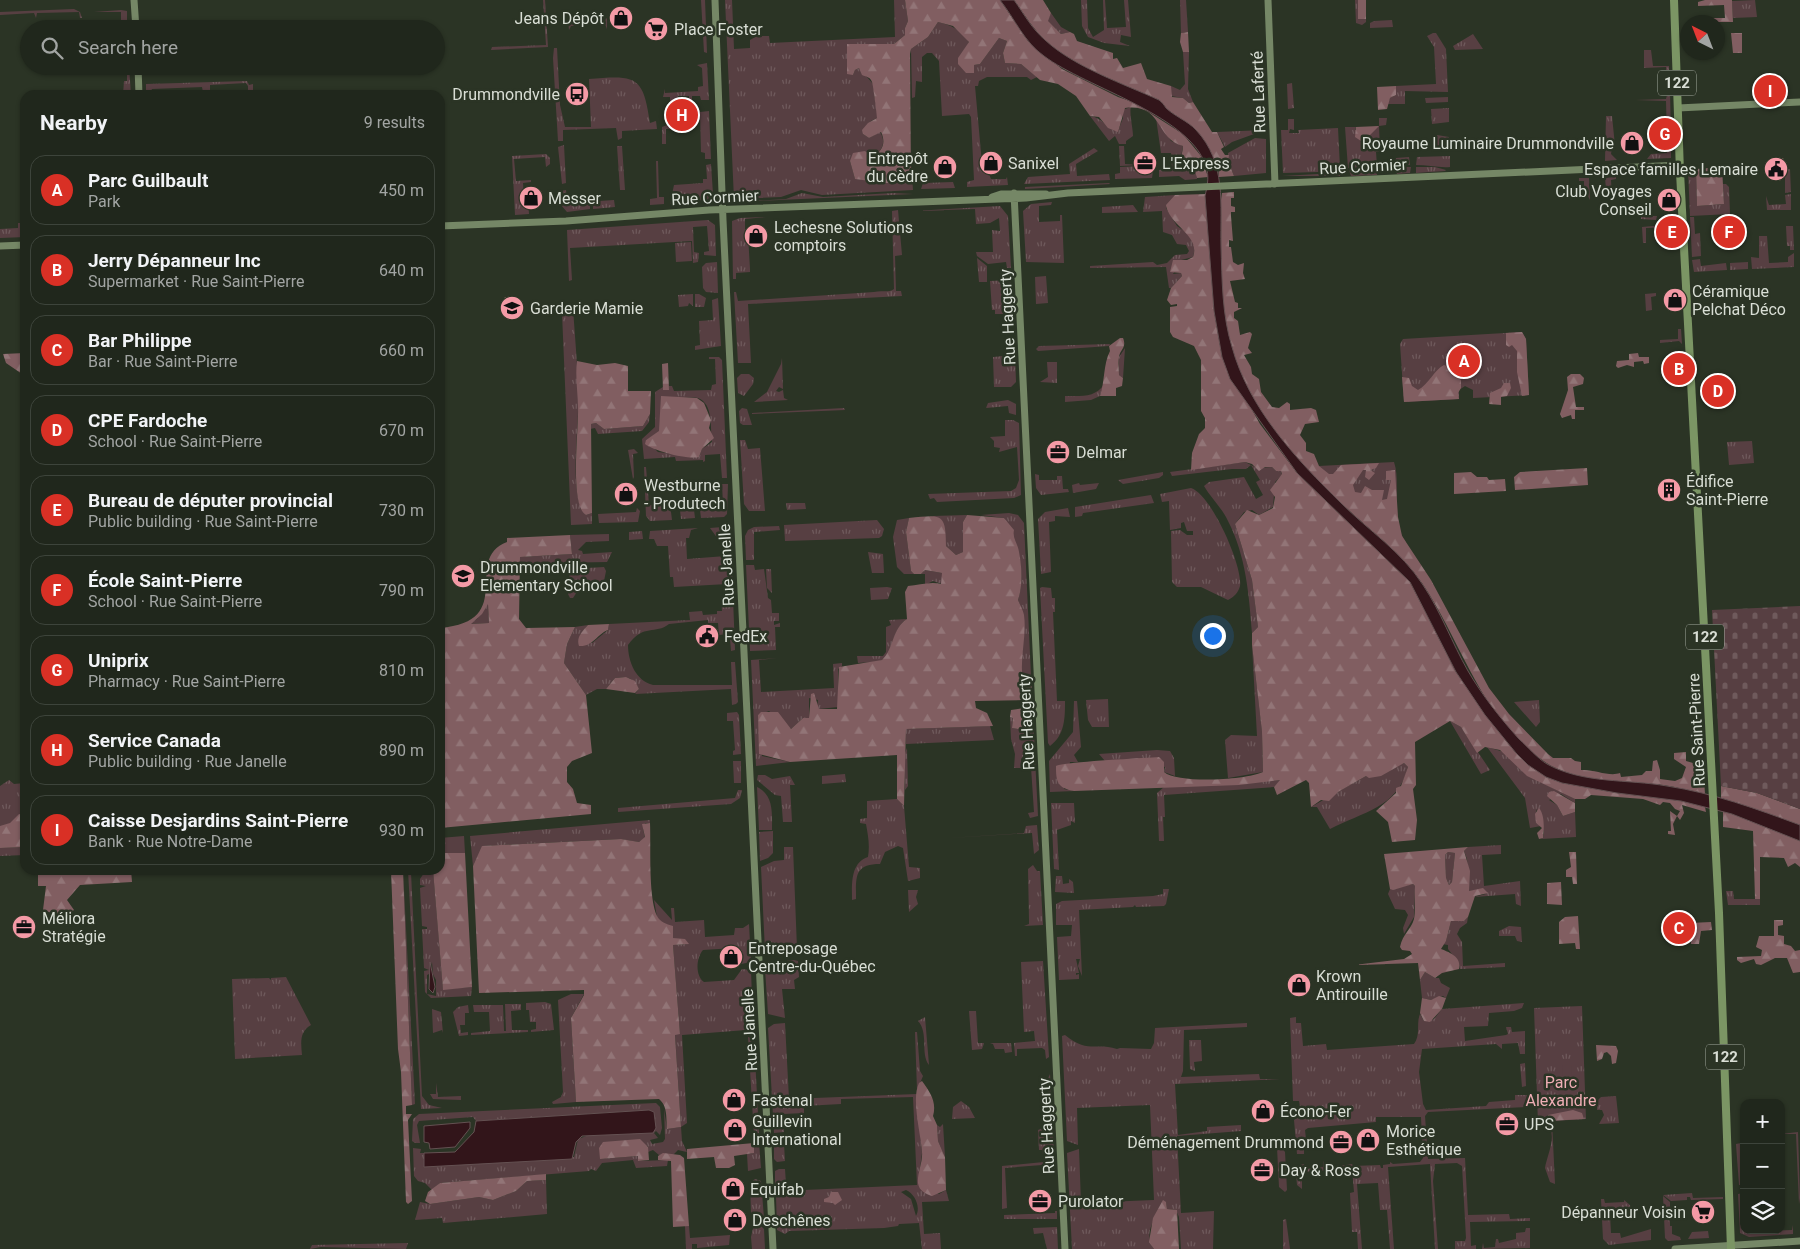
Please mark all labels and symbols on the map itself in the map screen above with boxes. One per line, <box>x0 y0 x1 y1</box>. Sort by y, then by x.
shop icon: Jeans Dépôt <box>608 5 634 31</box>
place label: Jeans Dépôt <box>515 9 604 28</box>
north arrow <box>1680 15 1725 60</box>
supermarket icon: Place Foster <box>643 16 669 42</box>
place label: Place Foster <box>674 20 763 39</box>
street label: Rue Laferté <box>1248 51 1269 133</box>
road number: 122 <box>1658 70 1696 96</box>
pin: I <box>1754 72 1786 110</box>
bus stop icon: Drummondville <box>564 81 590 107</box>
place label: Drummondville <box>452 85 560 104</box>
pin: H <box>666 96 698 134</box>
pin: G <box>1649 115 1681 153</box>
shop icon: Royaume Luminaire Drummondville <box>1619 130 1645 156</box>
place label: Royaume Luminaire Drummondville <box>1362 134 1614 153</box>
place label: Entrepôt du cèdre <box>867 149 928 186</box>
shop icon: Sanixel <box>978 150 1004 176</box>
office icon: L'Express <box>1132 150 1158 176</box>
shop icon: Entrepôt du cèdre <box>932 154 958 180</box>
place label: Sanixel <box>1008 154 1059 173</box>
place label: L'Express <box>1162 154 1230 173</box>
street label: Rue Cormier <box>1319 155 1408 178</box>
public building icon: Espace familles Lemaire <box>1763 156 1789 182</box>
place label: Espace familles Lemaire <box>1584 160 1758 179</box>
place label: Club Voyages Conseil <box>1555 182 1652 219</box>
shop icon: Messer <box>518 185 544 211</box>
street label: Rue Cormier <box>671 186 760 209</box>
shop icon: Club Voyages Conseil <box>1656 187 1682 213</box>
place label: Messer <box>548 189 601 208</box>
pin: E <box>1656 213 1688 251</box>
pin: F <box>1713 213 1745 251</box>
place label: Lechesne Solutions comptoirs <box>774 218 913 255</box>
shop icon: Lechesne Solutions comptoirs <box>743 223 769 249</box>
street label: Rue Haggerty <box>995 268 1020 366</box>
place label: Céramique Pelchat Déco <box>1692 282 1786 319</box>
shop icon: Céramique Pelchat Déco <box>1662 287 1688 313</box>
school or university icon: Garderie Mamie <box>499 295 525 321</box>
place label: Garderie Mamie <box>530 299 643 318</box>
pin: A <box>1448 342 1480 380</box>
pin: B <box>1663 350 1695 388</box>
pin: D <box>1702 372 1734 410</box>
office icon: Delmar <box>1045 439 1071 465</box>
place label: Delmar <box>1076 443 1128 462</box>
place label: Édifice Saint-Pierre <box>1686 472 1768 509</box>
place label: Westburne - Produtech <box>644 476 726 513</box>
building icon: Édifice Saint-Pierre <box>1656 477 1682 503</box>
shop icon: Westburne - Produtech <box>613 481 639 507</box>
street label: Rue Janelle <box>715 523 738 607</box>
place label: Drummondville Elementary School <box>480 558 613 595</box>
school or university icon: Drummondville Elementary School <box>450 563 476 589</box>
public building icon: FedEx <box>694 623 720 649</box>
your location <box>1200 623 1226 649</box>
road number: 122 <box>1686 624 1724 650</box>
place label: FedEx <box>724 627 767 646</box>
street label: Rue Haggerty <box>1014 673 1039 771</box>
street label: Rue Saint-Pierre <box>1684 673 1709 787</box>
place label: Méliora Stratégie <box>42 909 106 946</box>
pin: C <box>1663 909 1695 947</box>
office icon: Méliora Stratégie <box>11 914 37 940</box>
place label: Entreposage Centre-du-Québec <box>748 939 876 976</box>
shop icon: Entreposage Centre-du-Québec <box>718 944 744 970</box>
place label: Krown Antirouille <box>1316 967 1388 1004</box>
shop icon: Krown Antirouille <box>1286 972 1312 998</box>
street label: Rue Janelle <box>738 988 761 1072</box>
road number: 122 <box>1706 1044 1744 1070</box>
park label: Parc Alexandre <box>1525 1073 1597 1110</box>
street label: Rue Haggerty <box>1034 1077 1059 1175</box>
shop icon: Fastenal <box>721 1087 747 1113</box>
place label: Fastenal <box>752 1091 813 1110</box>
shop icon: Écono-Fer <box>1250 1098 1276 1124</box>
place label: Écono-Fer <box>1280 1102 1352 1121</box>
office icon: UPS <box>1494 1111 1520 1137</box>
place label: Guillevin International <box>752 1112 842 1149</box>
place label: UPS <box>1524 1115 1554 1134</box>
shop icon: Guillevin International <box>722 1117 748 1143</box>
place label: Morice Esthétique <box>1386 1122 1461 1159</box>
shop icon: Morice Esthétique <box>1355 1127 1381 1153</box>
office icon: Déménagement Drummond <box>1328 1129 1354 1155</box>
place label: Déménagement Drummond <box>1127 1133 1324 1152</box>
office icon: Day & Ross <box>1249 1157 1275 1183</box>
place label: Day & Ross <box>1280 1161 1360 1180</box>
shop icon: Equifab <box>720 1176 746 1202</box>
place label: Equifab <box>750 1180 804 1199</box>
office icon: Purolator <box>1027 1188 1053 1214</box>
place label: Purolator <box>1058 1192 1124 1211</box>
supermarket icon: Dépanneur Voisin <box>1690 1199 1716 1225</box>
place label: Dépanneur Voisin <box>1561 1203 1686 1222</box>
shop icon: Deschênes <box>722 1207 748 1233</box>
place label: Deschênes <box>752 1211 831 1230</box>

